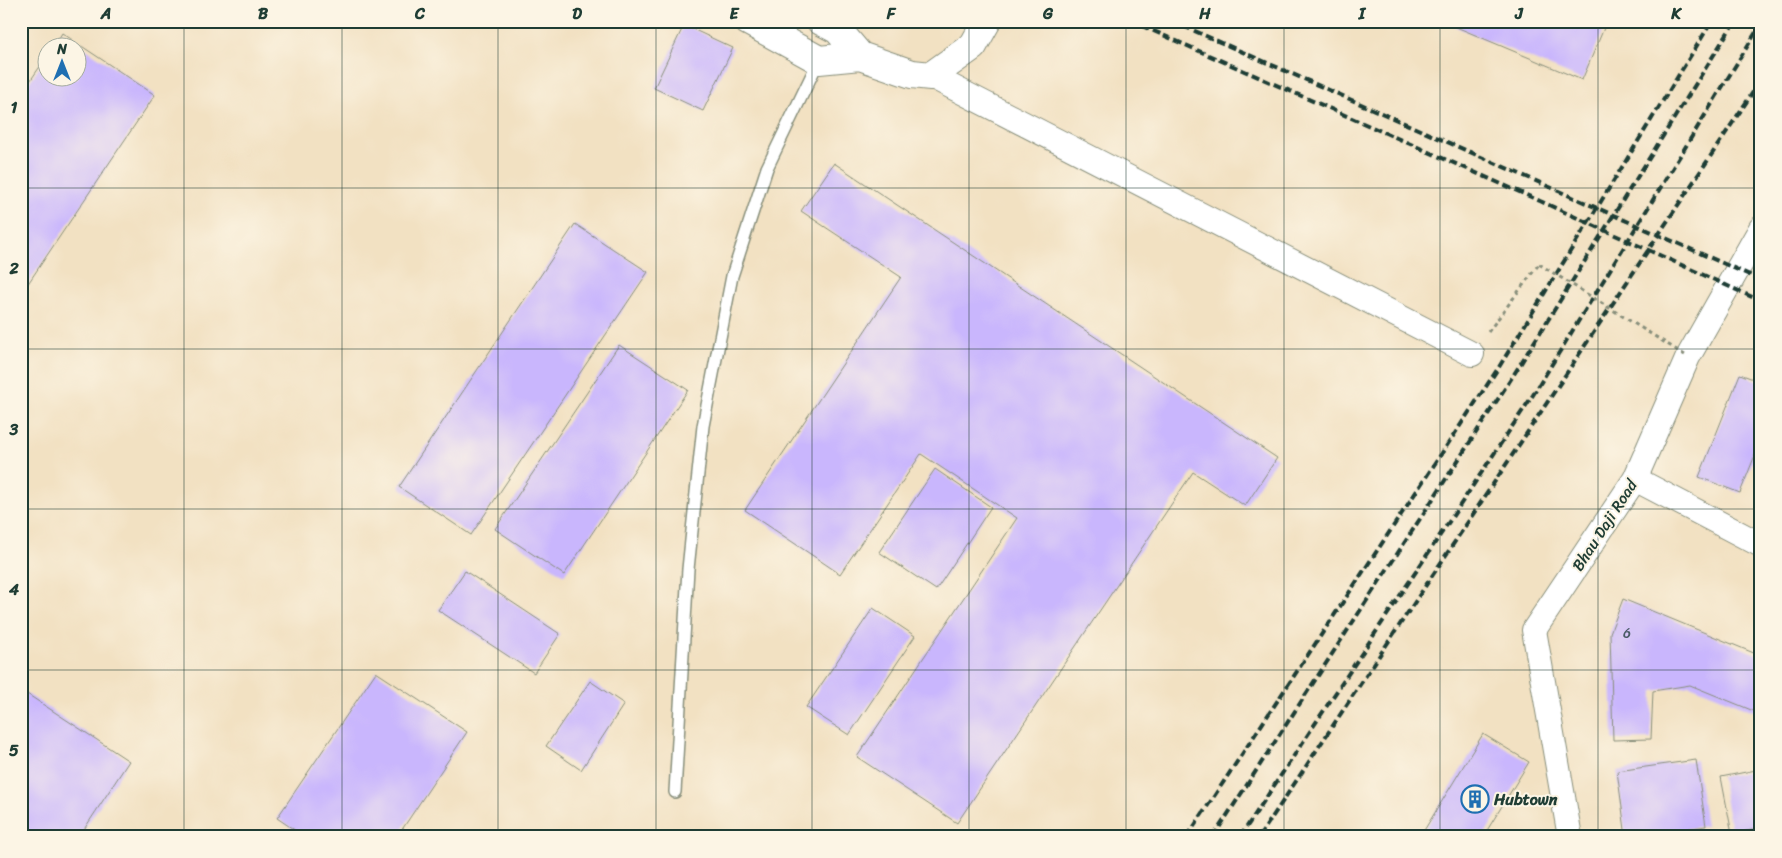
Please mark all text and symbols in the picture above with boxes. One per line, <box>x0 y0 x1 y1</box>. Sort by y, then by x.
text: A <box>100 0 111 28</box>
text: B <box>258 0 269 28</box>
text: C <box>414 0 426 28</box>
text: D <box>572 0 582 28</box>
text: E <box>730 0 740 28</box>
text: F <box>886 0 897 28</box>
text: G <box>1042 0 1054 28</box>
text: H <box>1198 0 1211 28</box>
text: I <box>1358 0 1367 28</box>
text: J <box>1514 0 1524 28</box>
text: K <box>1670 0 1682 28</box>
text: N <box>56 37 67 62</box>
north arrow <box>38 38 88 88</box>
text: 1 <box>11 93 18 122</box>
text: 2 <box>8 254 19 283</box>
text: 3 <box>9 415 19 444</box>
street label: Bhau Daji Road <box>1564 472 1646 577</box>
text: 4 <box>8 575 19 604</box>
house number: 6 <box>1623 621 1631 646</box>
text: 5 <box>9 736 19 765</box>
building icon: Hubtown <box>1460 784 1490 814</box>
place label: Hubtown <box>1493 785 1558 814</box>

